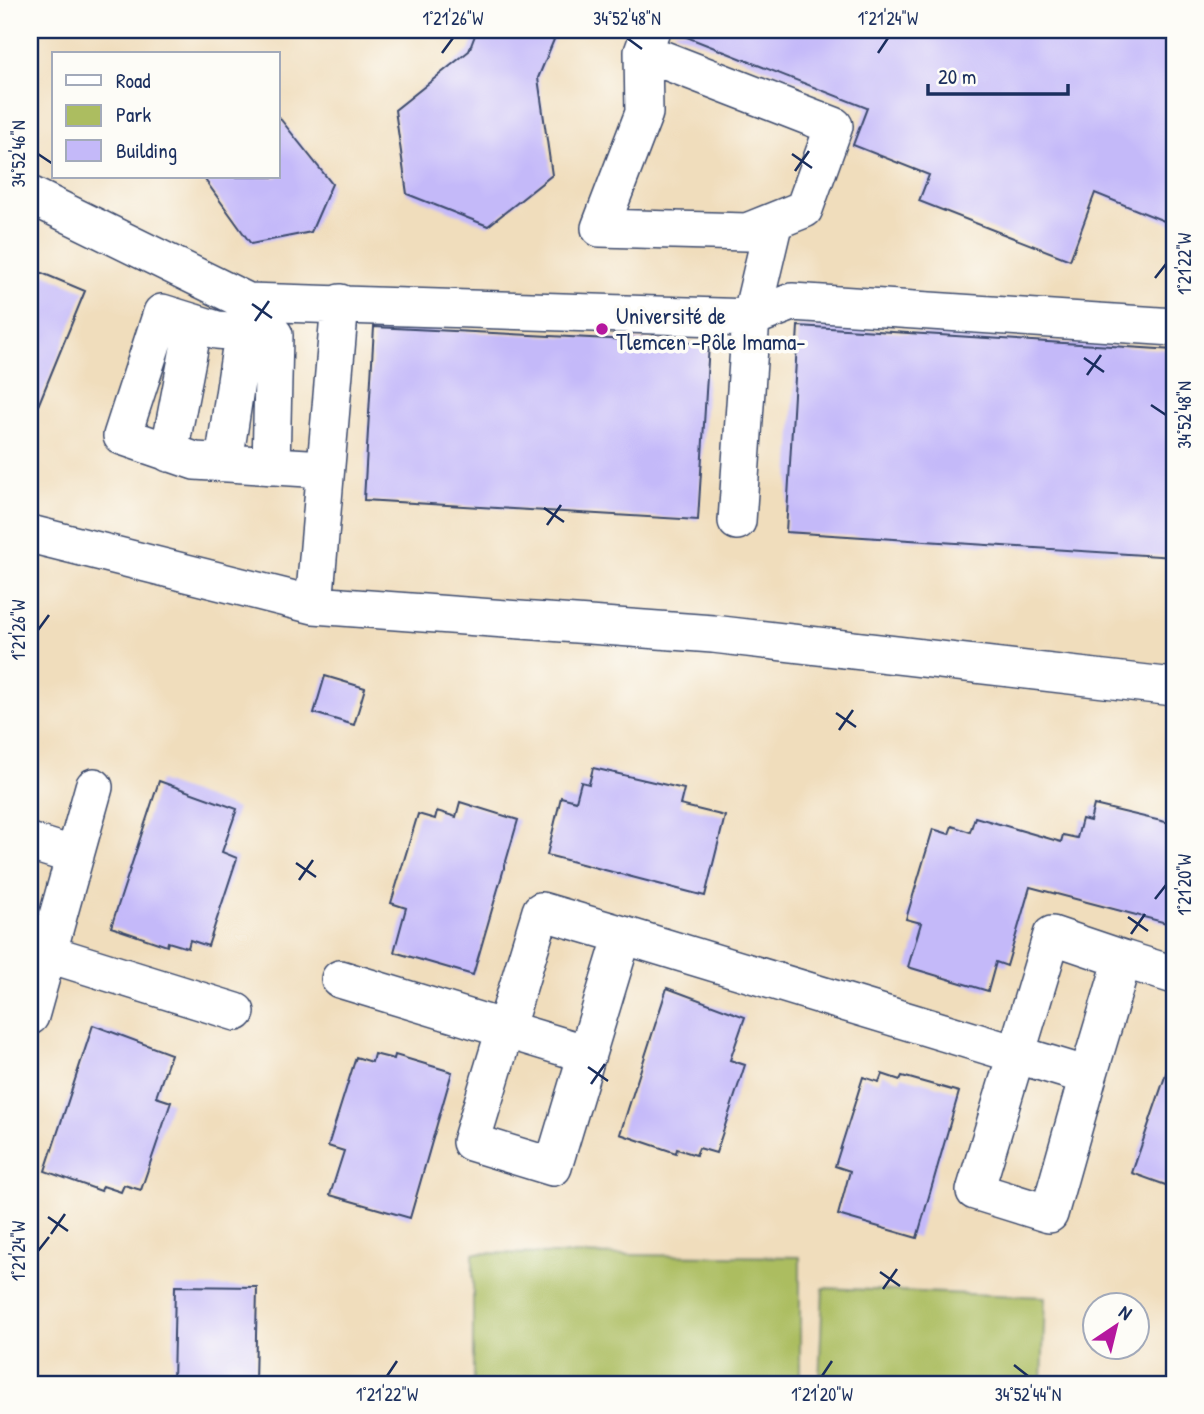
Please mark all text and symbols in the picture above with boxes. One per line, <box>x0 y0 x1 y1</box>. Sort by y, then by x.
text: 1°21'26"W <box>423 6 483 31</box>
text: 34°52'48"N <box>593 6 661 31</box>
text: 1°21'24"W <box>858 6 918 31</box>
legend <box>52 52 280 178</box>
scale bar <box>928 52 1068 96</box>
text: 20 m <box>938 62 976 91</box>
text: Road <box>116 66 150 95</box>
text: Park <box>116 100 151 129</box>
text: 34°52'46"N <box>6 121 31 187</box>
text: Building <box>116 136 177 165</box>
text: 1°21'22"W <box>1172 233 1197 295</box>
place label: Université de Tlemcen -Pôle Imama- <box>616 300 806 357</box>
marker: Université de Tlemcen -Pôle Imama- <box>594 321 610 337</box>
text: 34°52'48"N <box>1172 381 1197 449</box>
text: 1°21'26"W <box>6 600 31 660</box>
text: 1°21'20"W <box>1172 854 1197 916</box>
text: 1°21'24"W <box>6 1221 31 1281</box>
north arrow <box>1082 1292 1152 1362</box>
text: N <box>1114 1299 1137 1326</box>
text: 1°21'22"W <box>356 1382 418 1407</box>
text: 1°21'20"W <box>791 1382 853 1407</box>
text: 34°52'44"N <box>995 1382 1061 1407</box>

